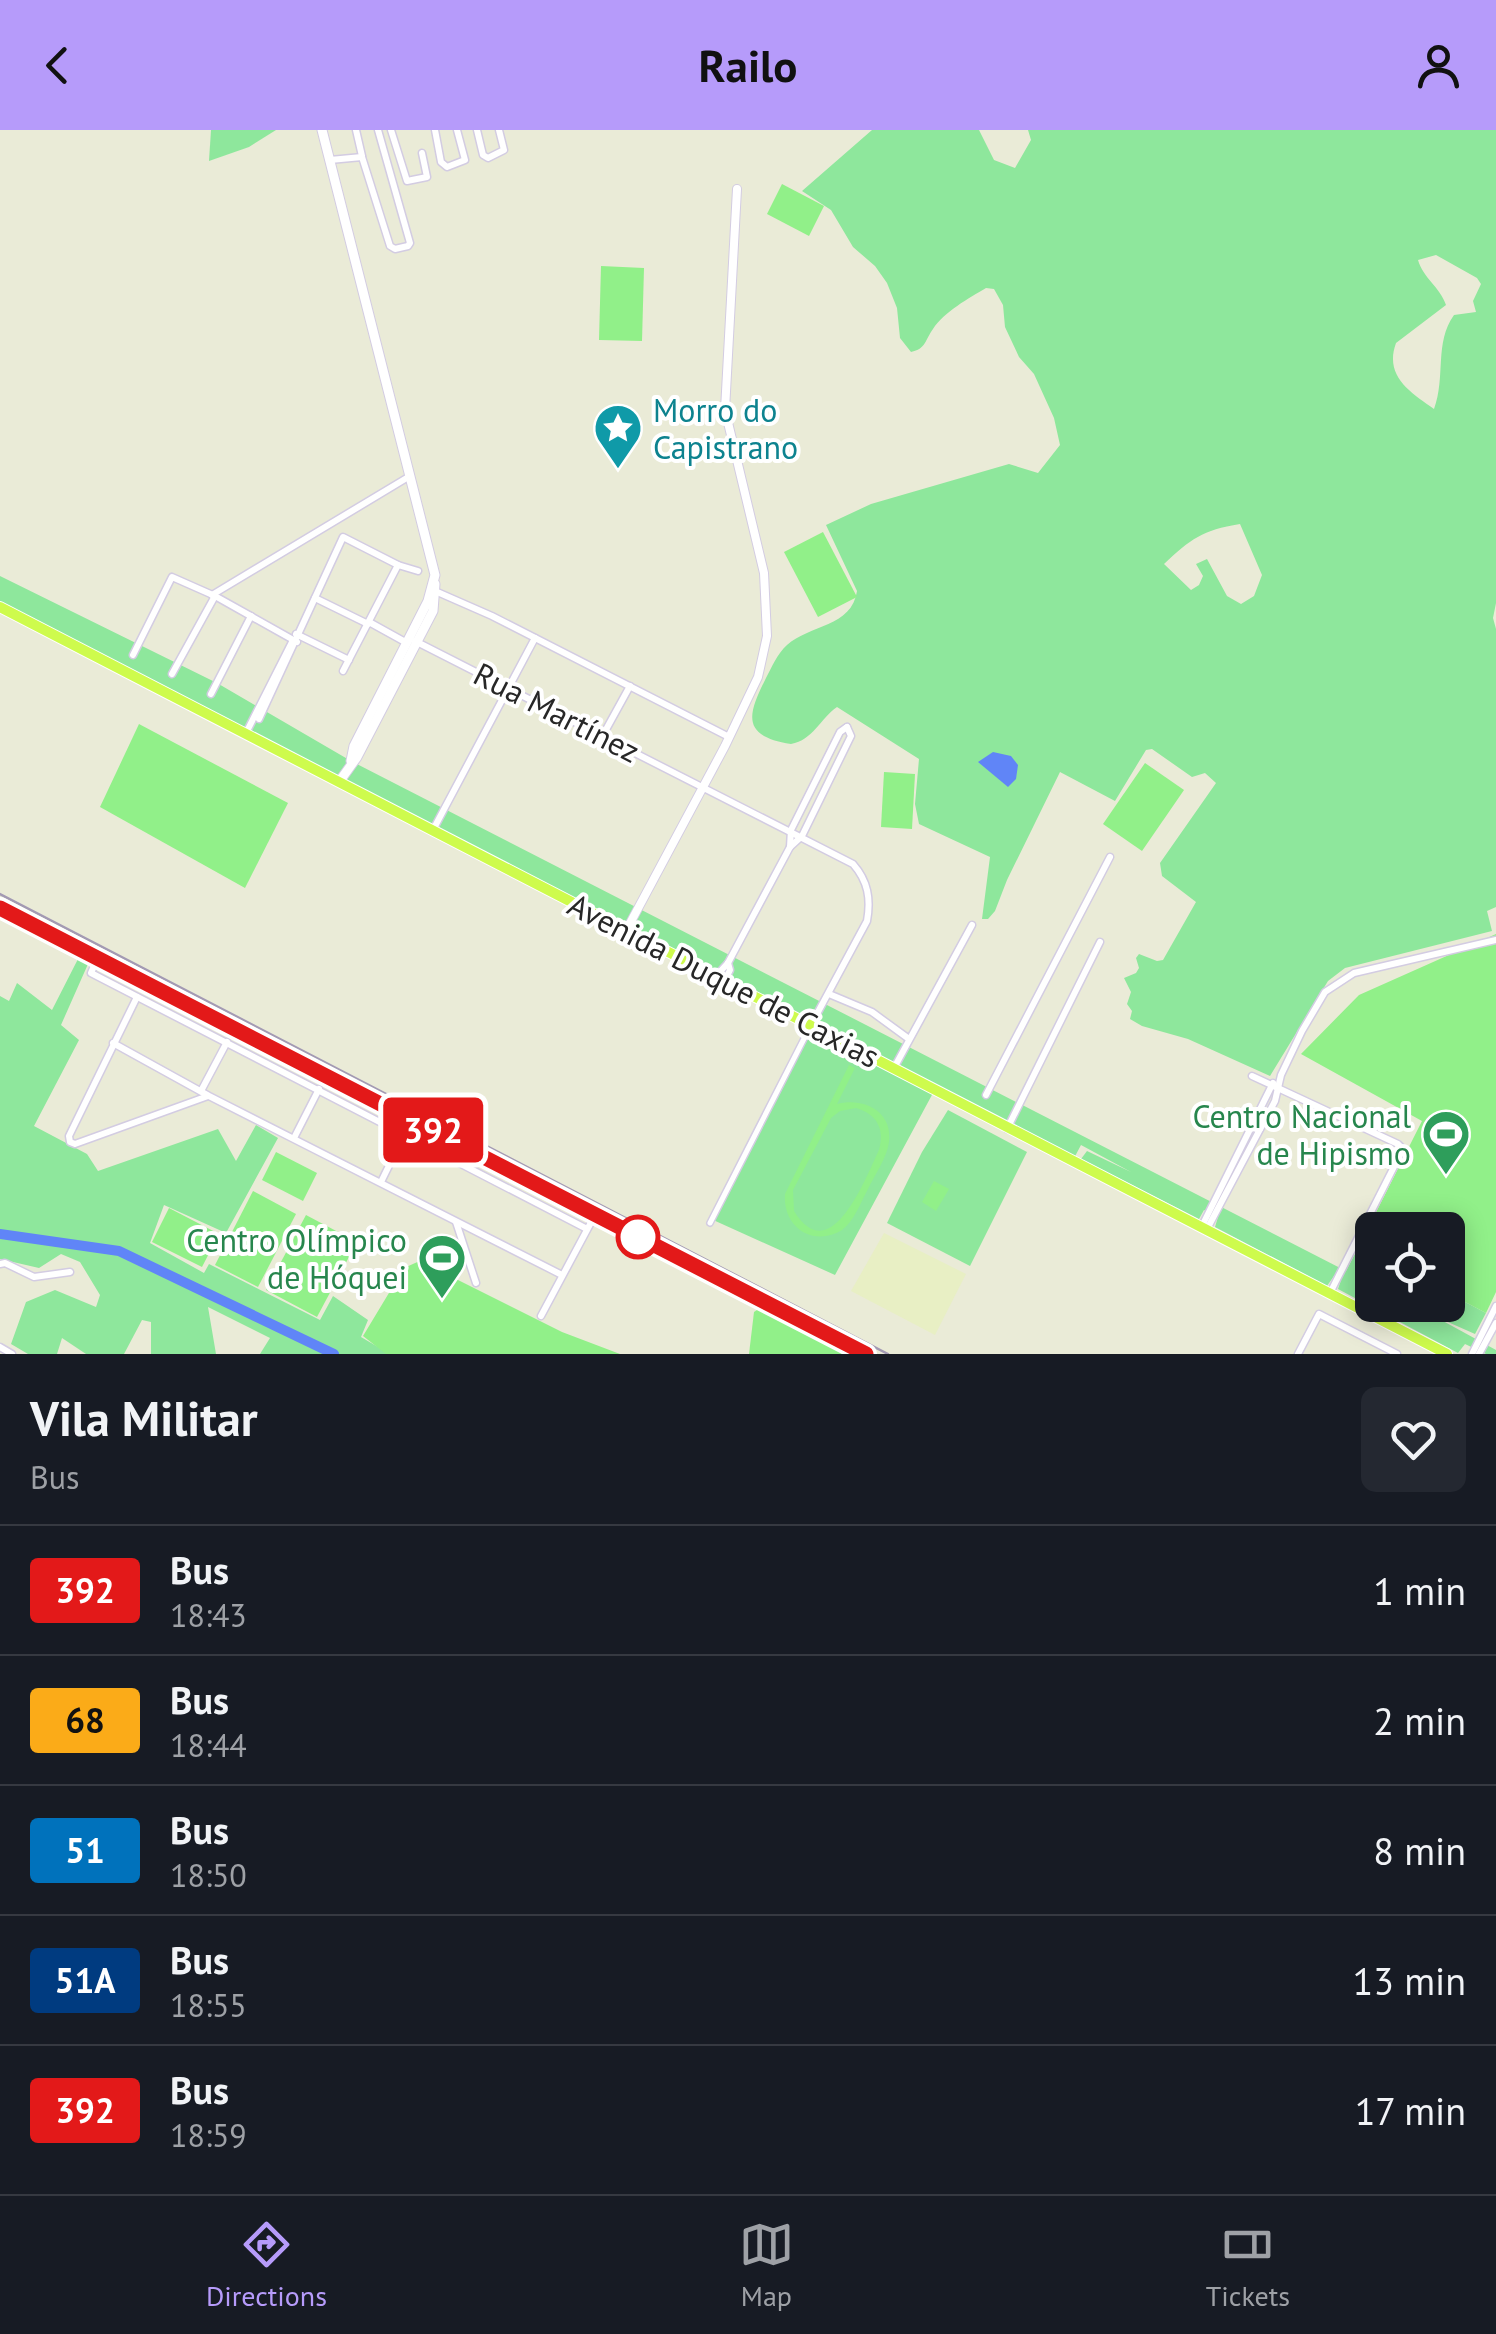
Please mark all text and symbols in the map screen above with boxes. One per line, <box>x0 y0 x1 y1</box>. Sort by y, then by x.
text: Railo <box>699 36 797 94</box>
icon: back <box>30 38 85 93</box>
icon: person <box>1411 38 1466 93</box>
place label: Morro do Capistrano <box>653 389 798 468</box>
place icon: Morro do Capistrano <box>592 402 644 470</box>
street label: Rua Martínez <box>467 652 647 772</box>
street label: Avenida Duque de Caxias <box>561 883 887 1077</box>
place label: Centro Nacional de Hipismo <box>1192 1095 1412 1174</box>
line badge: 392 <box>376 1098 490 1162</box>
text: 392 <box>403 1107 463 1153</box>
sports icon: Centro Nacional de Hipismo <box>1420 1108 1472 1176</box>
map controls <box>1355 1212 1465 1322</box>
button: locate <box>1355 1212 1465 1322</box>
unlabelled marker <box>617 1216 659 1258</box>
place label: Centro Olímpico de Hóquei <box>186 1219 407 1298</box>
sports icon: Centro Olímpico de Hóquei <box>416 1232 468 1300</box>
text: Vila Militar <box>30 1387 258 1449</box>
button: heart <box>1361 1387 1466 1492</box>
text: Bus <box>30 1456 79 1498</box>
text: Bus <box>170 1545 229 1594</box>
text: 1 min <box>1373 1566 1466 1615</box>
text: 392 <box>55 1567 115 1613</box>
text: 18:43 <box>170 1594 247 1636</box>
text: Bus <box>170 1675 229 1724</box>
text: 2 min <box>1373 1696 1466 1745</box>
text: 68 <box>65 1697 105 1743</box>
text: 18:44 <box>170 1724 247 1766</box>
text: Bus <box>170 1805 229 1854</box>
text: 8 min <box>1373 1826 1466 1875</box>
text: 51 <box>65 1827 105 1873</box>
text: 18:50 <box>170 1854 247 1896</box>
text: Bus <box>170 1935 229 1984</box>
text: 13 min <box>1353 1956 1466 2005</box>
text: 51A <box>55 1957 115 2003</box>
text: 18:55 <box>170 1984 247 2026</box>
text: Bus <box>170 2065 229 2114</box>
text: 17 min <box>1355 2086 1466 2135</box>
text: 392 <box>55 2087 115 2133</box>
text: 18:59 <box>170 2114 247 2156</box>
tab: Directions <box>206 2217 327 2314</box>
tab: Map <box>739 2217 794 2314</box>
tab: Tickets <box>1206 2217 1290 2314</box>

